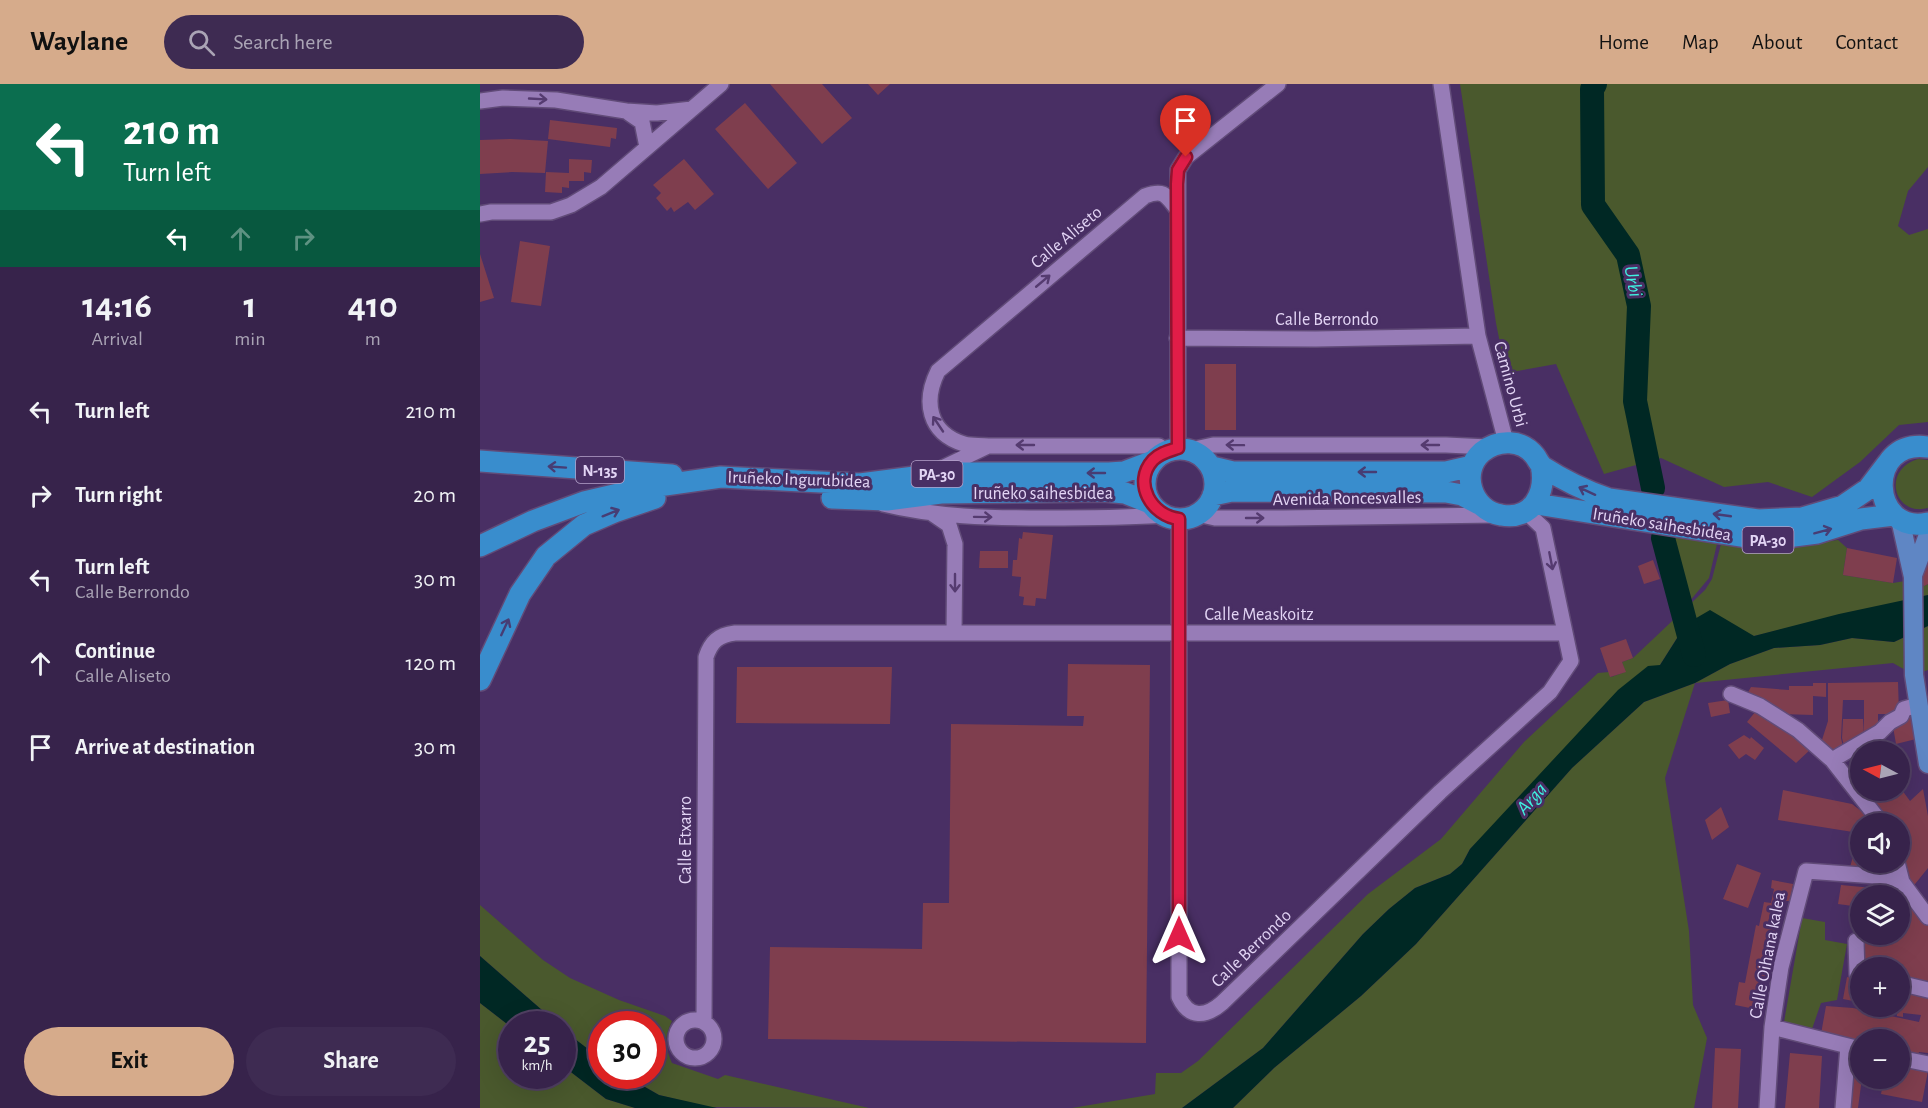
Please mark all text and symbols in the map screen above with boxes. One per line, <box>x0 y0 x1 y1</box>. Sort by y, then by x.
search box <box>164 15 584 69</box>
icon: search <box>185 26 218 59</box>
text: Waylane <box>30 28 128 56</box>
text: Search here <box>233 31 333 53</box>
text: Home <box>1598 32 1649 53</box>
text: Map <box>1682 32 1719 53</box>
text: About <box>1752 32 1802 53</box>
text: Contact <box>1835 32 1898 53</box>
one-way arrow <box>528 94 548 105</box>
pin <box>1160 95 1211 157</box>
icon: arrive <box>1169 104 1202 137</box>
icon: left <box>24 108 102 186</box>
text: 210 m <box>123 110 220 152</box>
text: Turn left <box>123 159 211 186</box>
street label: Calle Aliseto <box>1028 203 1106 272</box>
icon: left <box>161 222 194 255</box>
icon: ahead <box>224 222 257 255</box>
icon: right <box>287 222 320 255</box>
water label: Urbi <box>1620 264 1646 298</box>
one-way arrow <box>1035 274 1050 288</box>
text: 14:16 <box>82 288 152 324</box>
text: 1 <box>243 288 256 324</box>
text: 410 <box>348 288 398 324</box>
street label: Calle Berrondo <box>1275 311 1379 329</box>
text: Arrival <box>91 329 143 349</box>
text: min <box>234 329 266 349</box>
text: m <box>365 329 381 349</box>
street label: Camino Urbi <box>1490 340 1530 429</box>
icon: left <box>24 395 57 428</box>
text: Turn left <box>75 400 149 422</box>
text: 210 m <box>406 400 456 422</box>
one-way arrow <box>931 415 944 432</box>
one-way arrow <box>1015 439 1035 451</box>
one-way arrow <box>1225 439 1245 451</box>
one-way arrow <box>1420 439 1440 451</box>
road number: N-135 <box>576 457 624 483</box>
one-way arrow <box>548 461 568 472</box>
road number: PA-30 <box>912 461 962 487</box>
one-way arrow <box>1357 466 1377 478</box>
one-way arrow <box>1087 467 1107 479</box>
street label: Iruñeko Ingurubidea <box>727 469 871 491</box>
icon: right <box>24 479 57 512</box>
text: Turn right <box>75 484 162 506</box>
text: 20 m <box>413 484 456 506</box>
one-way arrow <box>1579 484 1597 496</box>
street label: Iruñeko saihesbidea <box>973 485 1113 503</box>
street label: Avenida Roncesvalles <box>1273 489 1421 509</box>
street label: Iruñeko saihesbidea <box>1591 505 1732 545</box>
one-way arrow <box>602 507 620 518</box>
one-way arrow <box>1712 509 1732 520</box>
one-way arrow <box>972 512 992 523</box>
one-way arrow <box>1245 512 1265 524</box>
one-way arrow <box>1813 525 1832 536</box>
road number: PA-30 <box>1742 527 1794 553</box>
one-way arrow <box>1546 550 1557 570</box>
text: Turn left <box>75 556 149 578</box>
icon: left <box>24 563 57 596</box>
text: 30 m <box>414 568 456 590</box>
one-way arrow <box>949 573 961 593</box>
text: Calle Berrondo <box>75 582 190 602</box>
street label: Calle Measkoitz <box>1204 606 1314 624</box>
one-way arrow <box>499 619 511 637</box>
text: Continue <box>75 640 155 662</box>
icon: ahead <box>24 647 57 680</box>
text: 120 m <box>406 652 456 674</box>
text: Calle Aliseto <box>75 666 171 686</box>
icon: arrive <box>24 731 57 764</box>
text: Arrive at destination <box>75 736 255 758</box>
text: 30 m <box>414 736 456 758</box>
north arrow <box>1850 741 1910 801</box>
map controls <box>1850 741 1910 1089</box>
water label: Arga <box>1512 779 1551 819</box>
street label: Calle Etxarro <box>677 796 695 884</box>
button: sound <box>1850 813 1910 873</box>
button: layers <box>1850 885 1910 945</box>
street label: Calle Oihana kalea <box>1747 890 1789 1020</box>
position arrow <box>1147 903 1211 967</box>
street label: Calle Berrondo <box>1208 906 1295 991</box>
button: + <box>1850 957 1910 1017</box>
speed limit sign: 30 <box>588 1011 666 1089</box>
button: Exit <box>24 1027 234 1096</box>
button: Share <box>246 1027 456 1096</box>
text: 25 <box>523 1028 551 1058</box>
button: − <box>1850 1029 1910 1089</box>
text: km/h <box>522 1058 552 1073</box>

